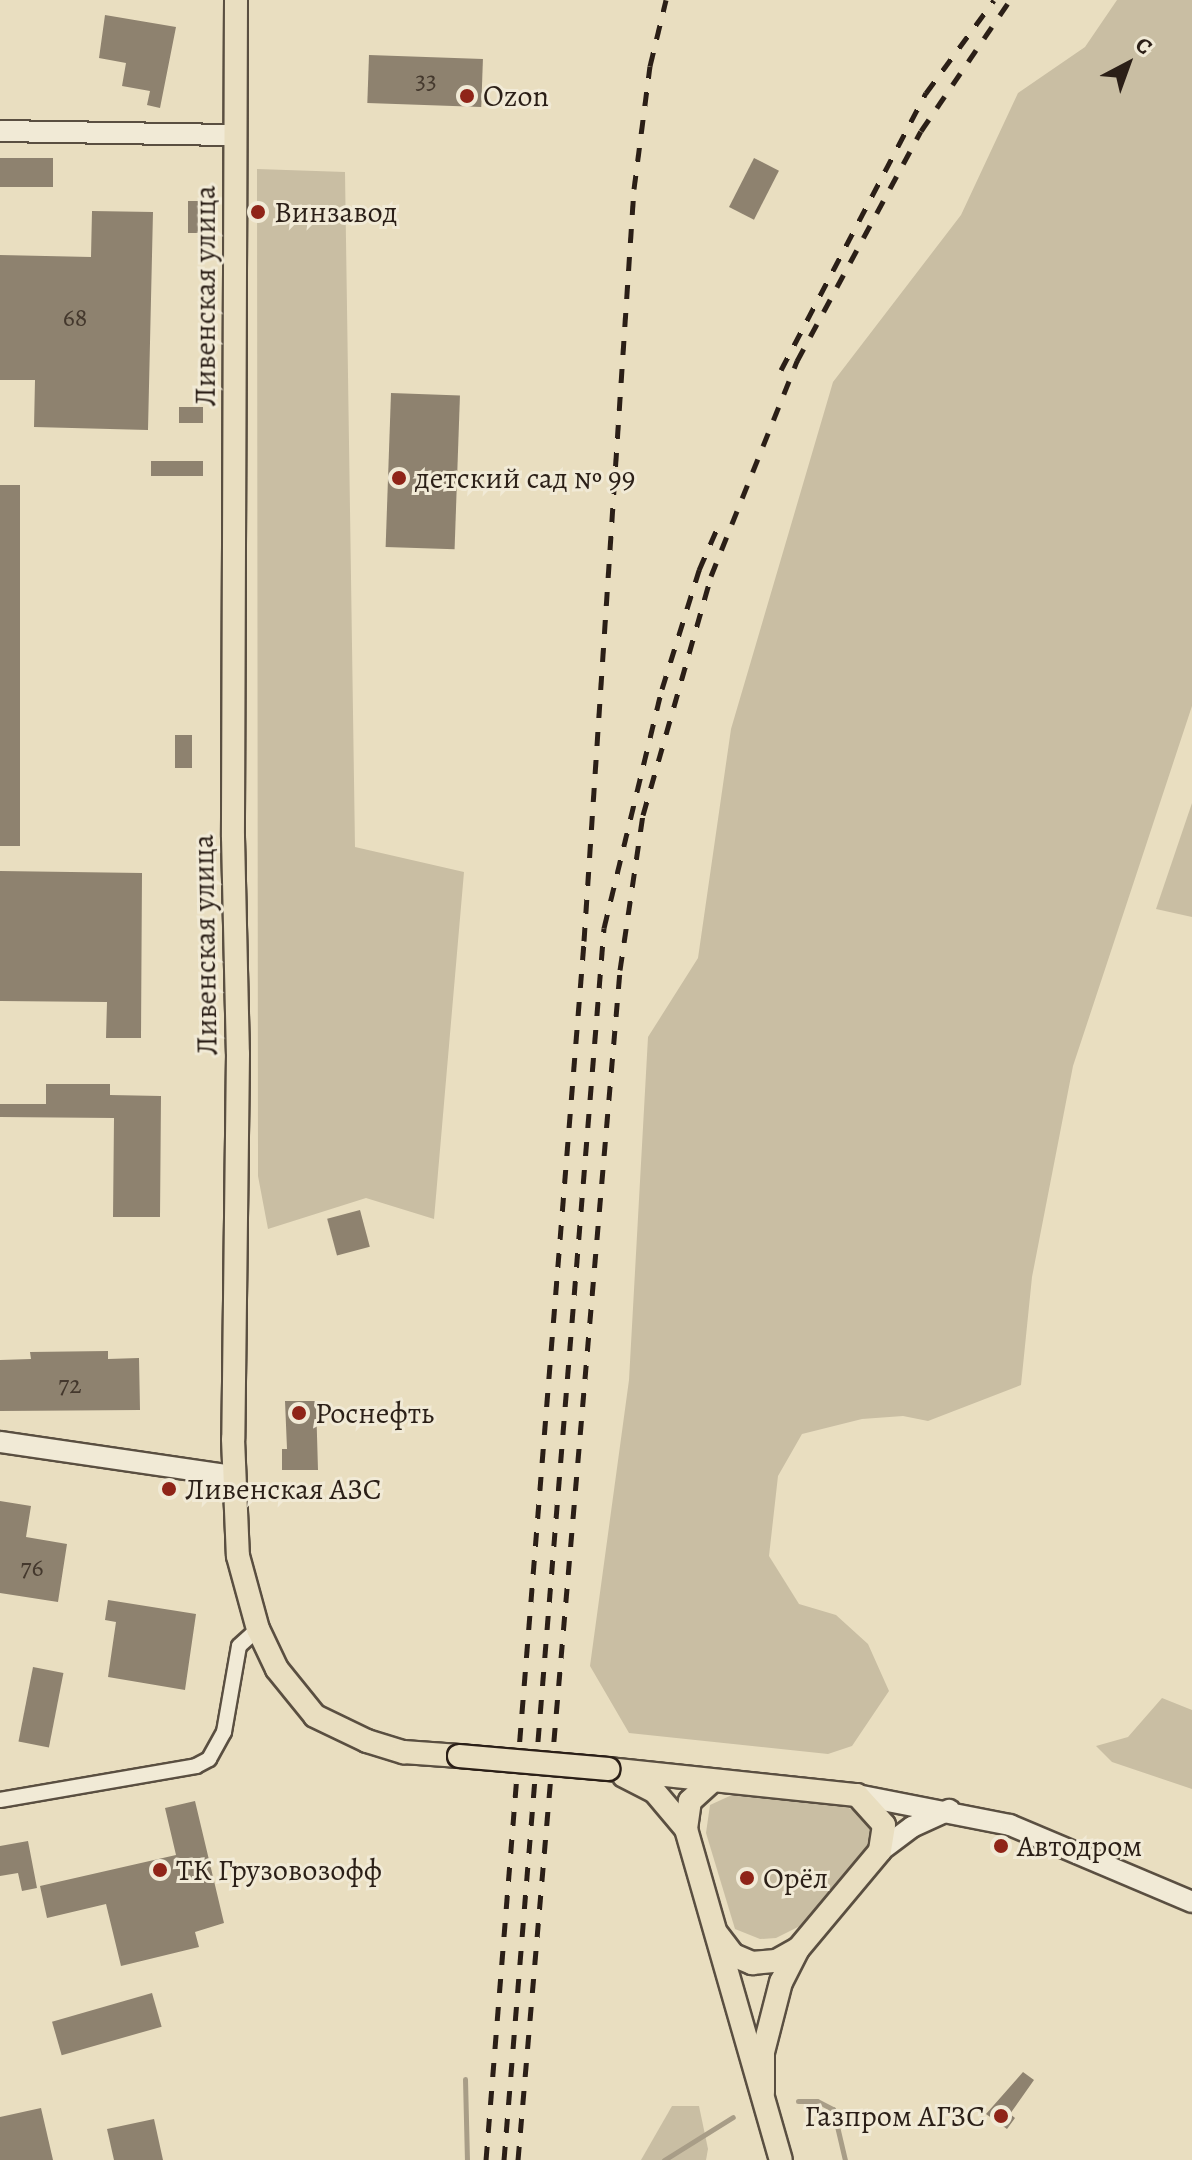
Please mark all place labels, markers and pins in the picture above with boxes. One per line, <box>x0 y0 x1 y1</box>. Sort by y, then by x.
place label: Ozon <box>483 78 549 114</box>
marker: Ozon <box>458 87 476 105</box>
place label: Винзавод <box>274 194 398 230</box>
marker: Винзавод <box>249 203 267 221</box>
place label: детский сад № 99 <box>415 460 635 496</box>
marker: детский сад № 99 <box>390 469 408 487</box>
place label: Роснефть <box>315 1395 434 1431</box>
marker: Роснефть <box>290 1404 308 1422</box>
place label: Ливенская АЗС <box>185 1471 382 1507</box>
marker: Ливенская АЗС <box>160 1480 178 1498</box>
place label: Автодром <box>1017 1828 1142 1864</box>
marker: Автодром <box>992 1837 1010 1855</box>
place label: ТК Грузовозофф <box>176 1852 382 1888</box>
place label: Орёл <box>763 1860 828 1896</box>
marker: ТК Грузовозофф <box>151 1861 169 1879</box>
marker: Орёл <box>738 1869 756 1887</box>
place label: Газпром АГЗС <box>804 2098 985 2134</box>
marker: Газпром АГЗС <box>992 2107 1010 2125</box>

